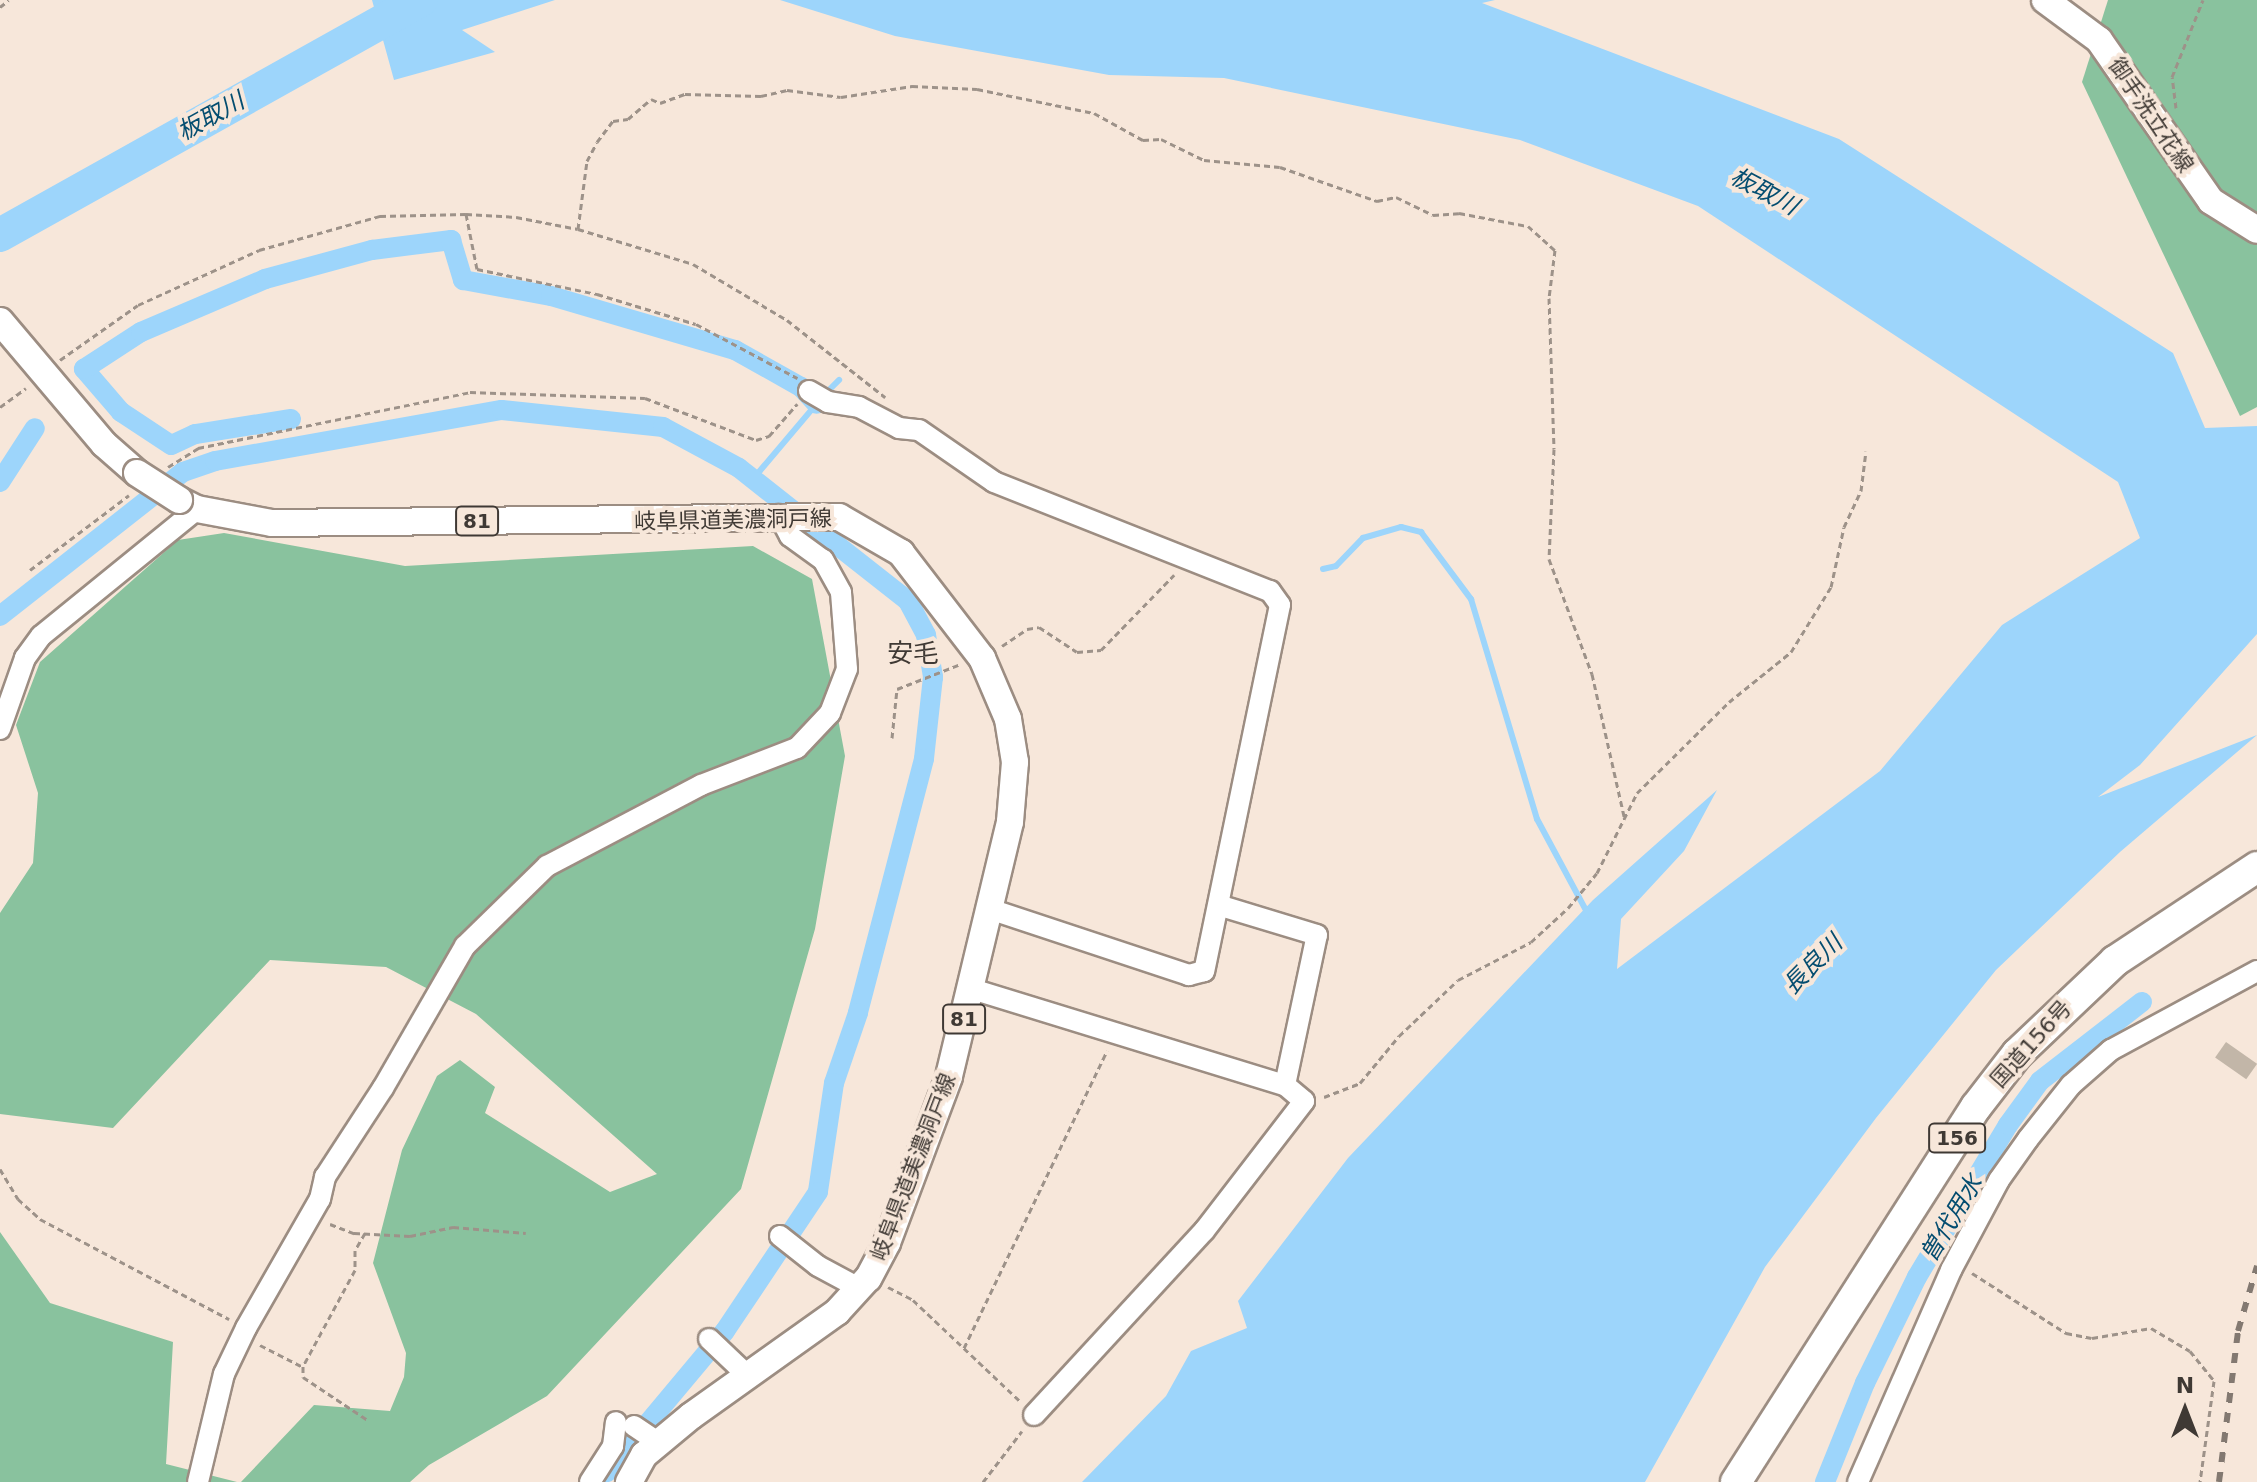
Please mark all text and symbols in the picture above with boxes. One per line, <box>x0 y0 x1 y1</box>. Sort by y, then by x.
street label: 御手洗立花線 <box>2103 53 2199 177</box>
water label: 板取川 <box>173 87 249 147</box>
water label: 板取川 <box>1725 162 1803 222</box>
road number: 81 <box>455 505 499 537</box>
street label: 岐阜県道美濃洞戸線 <box>634 505 832 535</box>
district label: 安毛 <box>887 638 939 670</box>
water label: 長良川 <box>1777 929 1849 1001</box>
street label: 国道156号 <box>1985 995 2077 1093</box>
road number: 81 <box>942 1003 986 1035</box>
street label: 岐阜県道美濃洞戸線 <box>865 1070 961 1264</box>
road number: 156 <box>1927 1122 1987 1154</box>
water label: 曽代用水 <box>1915 1170 1989 1268</box>
north arrow <box>2145 1370 2225 1450</box>
text: N <box>2176 1373 2194 1398</box>

